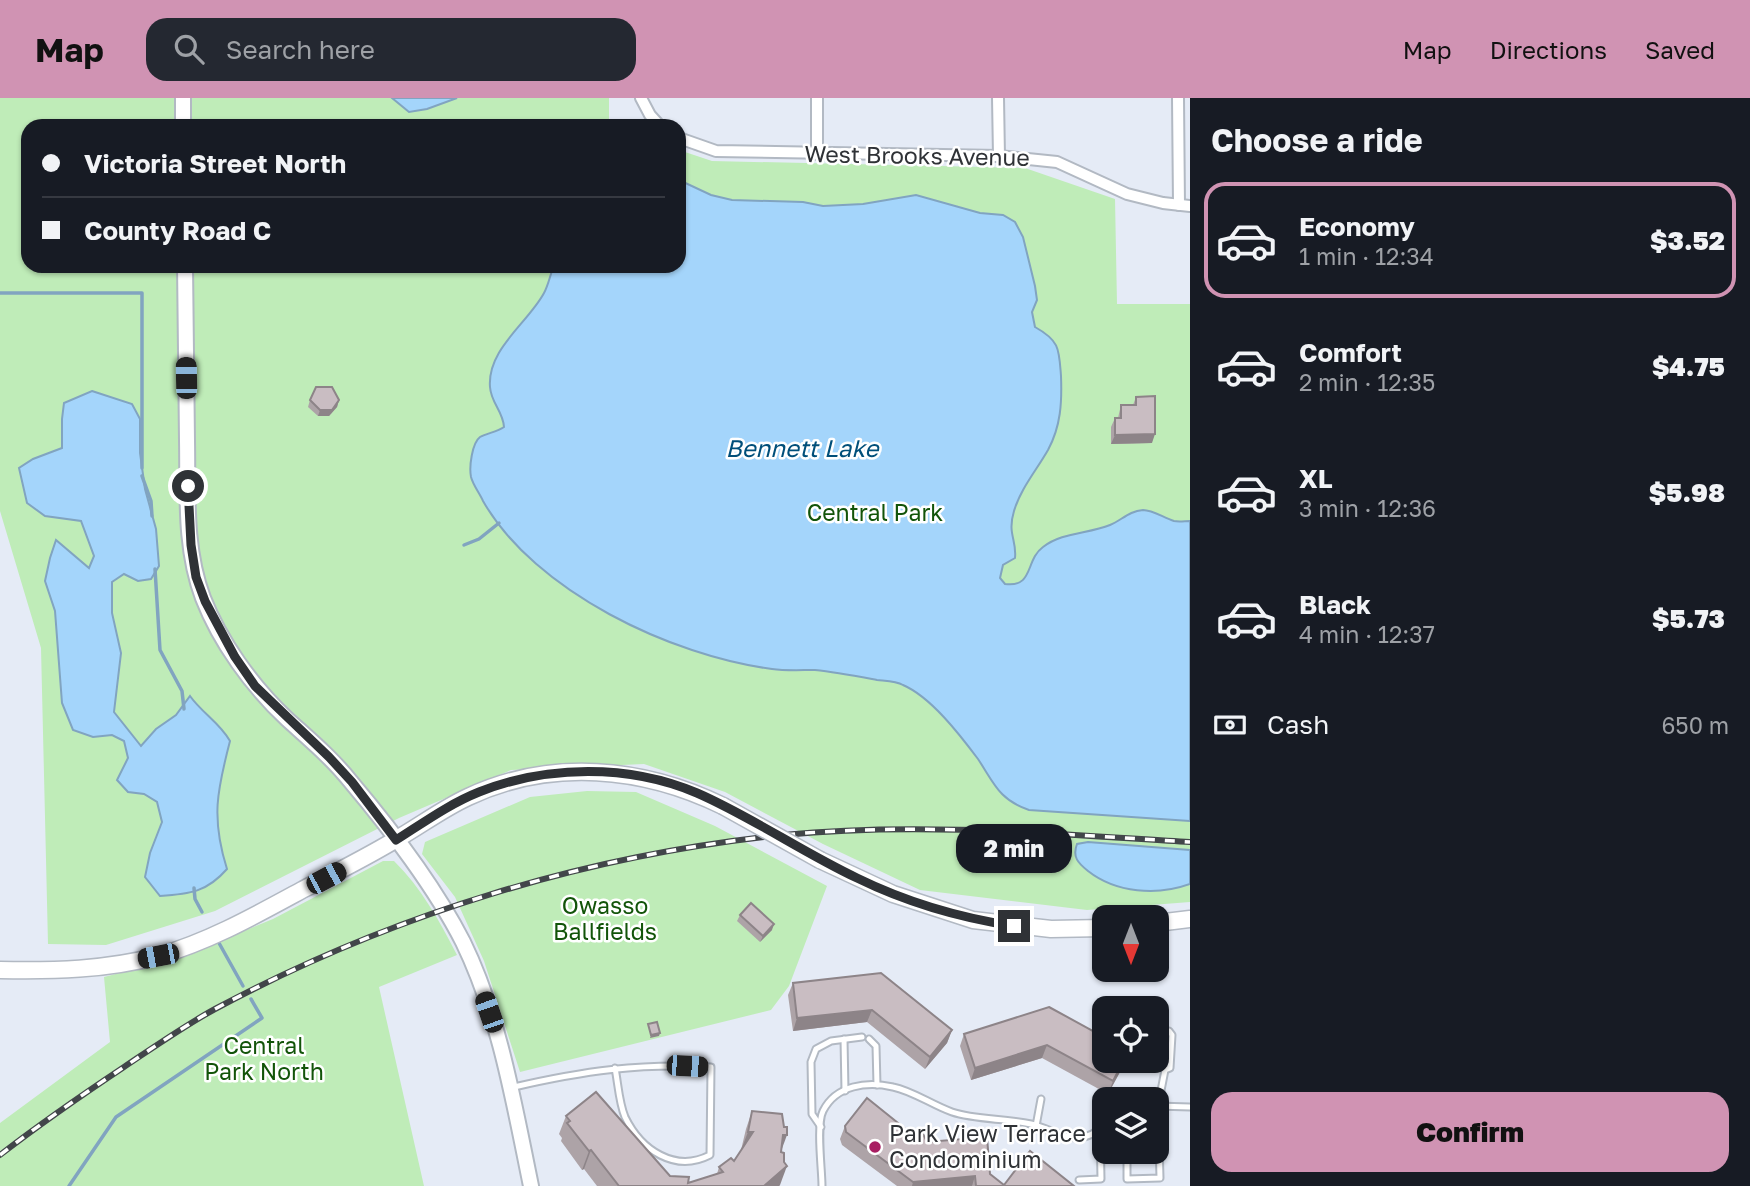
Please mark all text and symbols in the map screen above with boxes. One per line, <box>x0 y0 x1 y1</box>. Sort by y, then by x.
search box <box>146 18 636 81</box>
text: Map <box>35 30 104 69</box>
icon: search <box>170 30 208 68</box>
text: Search here <box>226 34 375 65</box>
text: Map <box>1403 35 1452 64</box>
text: Directions <box>1490 35 1607 64</box>
text: Saved <box>1645 35 1715 64</box>
text: Choose a ride <box>1211 121 1423 159</box>
street label: West Brooks Avenue <box>804 139 1030 171</box>
text: Victoria Street North <box>84 148 346 179</box>
icon: car <box>1215 209 1278 272</box>
text: Economy <box>1299 211 1415 242</box>
text: County Road C <box>84 215 271 246</box>
text: $3.52 <box>1650 225 1725 256</box>
text: 1 min · 12:34 <box>1299 242 1434 270</box>
icon: car <box>1215 335 1278 398</box>
text: Comfort <box>1299 337 1402 368</box>
text: $4.75 <box>1652 351 1725 382</box>
car <box>176 357 197 399</box>
text: 2 min · 12:35 <box>1299 368 1435 396</box>
water label: Bennett Lake <box>726 433 881 462</box>
icon: car <box>1215 461 1278 524</box>
text: XL <box>1299 463 1333 494</box>
route start <box>172 470 204 502</box>
text: $5.98 <box>1649 477 1725 508</box>
text: 3 min · 12:36 <box>1299 494 1436 522</box>
park label: Central Park <box>807 498 943 526</box>
icon: car <box>1215 587 1278 650</box>
text: Black <box>1299 589 1371 620</box>
text: $5.73 <box>1652 603 1725 634</box>
text: 4 min · 12:37 <box>1299 620 1435 648</box>
icon: cash <box>1211 706 1249 744</box>
text: Cash <box>1267 709 1329 740</box>
text: 650 m <box>1661 711 1729 739</box>
callout: 2 min <box>956 824 1072 874</box>
text: 2 min <box>984 834 1044 862</box>
car <box>303 859 350 897</box>
park label: Owasso Ballfields <box>553 891 657 945</box>
north arrow <box>1092 905 1169 982</box>
map controls <box>1092 905 1169 1164</box>
route end <box>998 910 1030 942</box>
car <box>136 942 181 970</box>
car <box>473 989 506 1035</box>
button: locate <box>1092 996 1169 1073</box>
park label: Central Park North <box>204 1031 324 1085</box>
car <box>666 1054 709 1078</box>
button: layers <box>1092 1087 1169 1164</box>
button: Confirm <box>1211 1092 1729 1172</box>
place label: Park View Terrace Condominium <box>889 1119 1086 1173</box>
marker: Park View Terrace Condominium <box>867 1139 883 1155</box>

